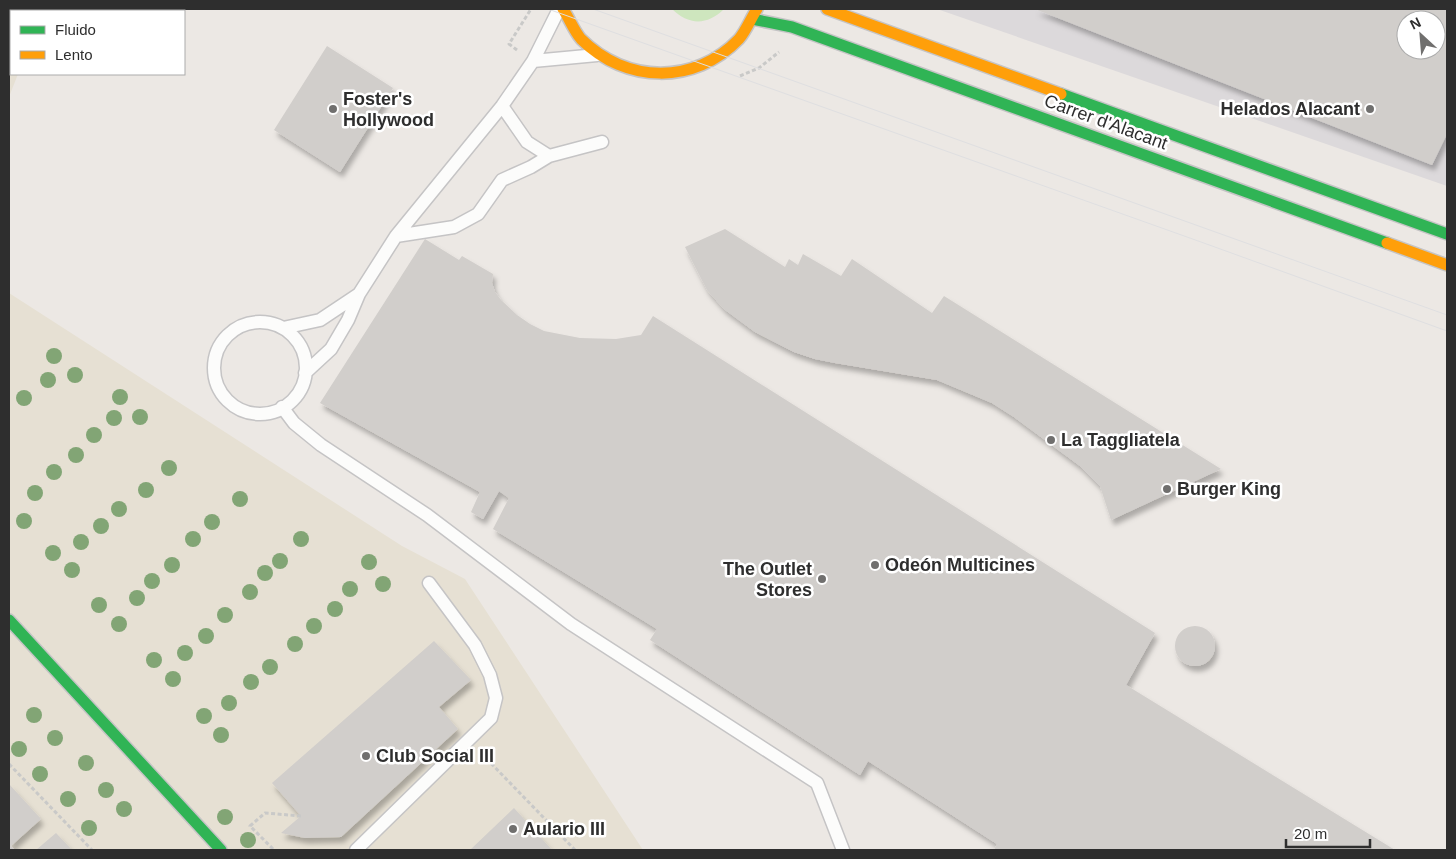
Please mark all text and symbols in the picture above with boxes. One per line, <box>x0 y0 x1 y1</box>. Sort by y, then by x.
legend <box>10 10 185 75</box>
north arrow <box>1396 10 1446 60</box>
text: N <box>1407 14 1423 33</box>
text: Fluido <box>55 21 96 38</box>
text: Lento <box>55 46 93 63</box>
place label: Foster's Hollywood <box>343 89 434 130</box>
street label: Carrer d'Alacant <box>1042 90 1170 154</box>
place label: Helados Alacant <box>1221 99 1360 119</box>
marker: Foster's Hollywood <box>327 103 339 115</box>
marker: Helados Alacant <box>1364 103 1376 115</box>
place label: La Taggliatela <box>1061 430 1181 450</box>
marker: La Taggliatela <box>1045 434 1057 446</box>
place label: Burger King <box>1177 479 1281 499</box>
marker: Burger King <box>1161 483 1173 495</box>
place label: Odeón Multicines <box>885 555 1035 575</box>
place label: The Outlet Stores <box>723 559 812 600</box>
marker: Odeón Multicines <box>869 559 881 571</box>
marker: The Outlet Stores <box>816 573 828 585</box>
place label: Club Social III <box>376 746 494 766</box>
marker: Club Social III <box>360 750 372 762</box>
scale bar <box>1286 816 1370 848</box>
place label: Aulario III <box>523 819 605 839</box>
marker: Aulario III <box>507 823 519 835</box>
text: 20 m <box>1294 825 1327 842</box>

